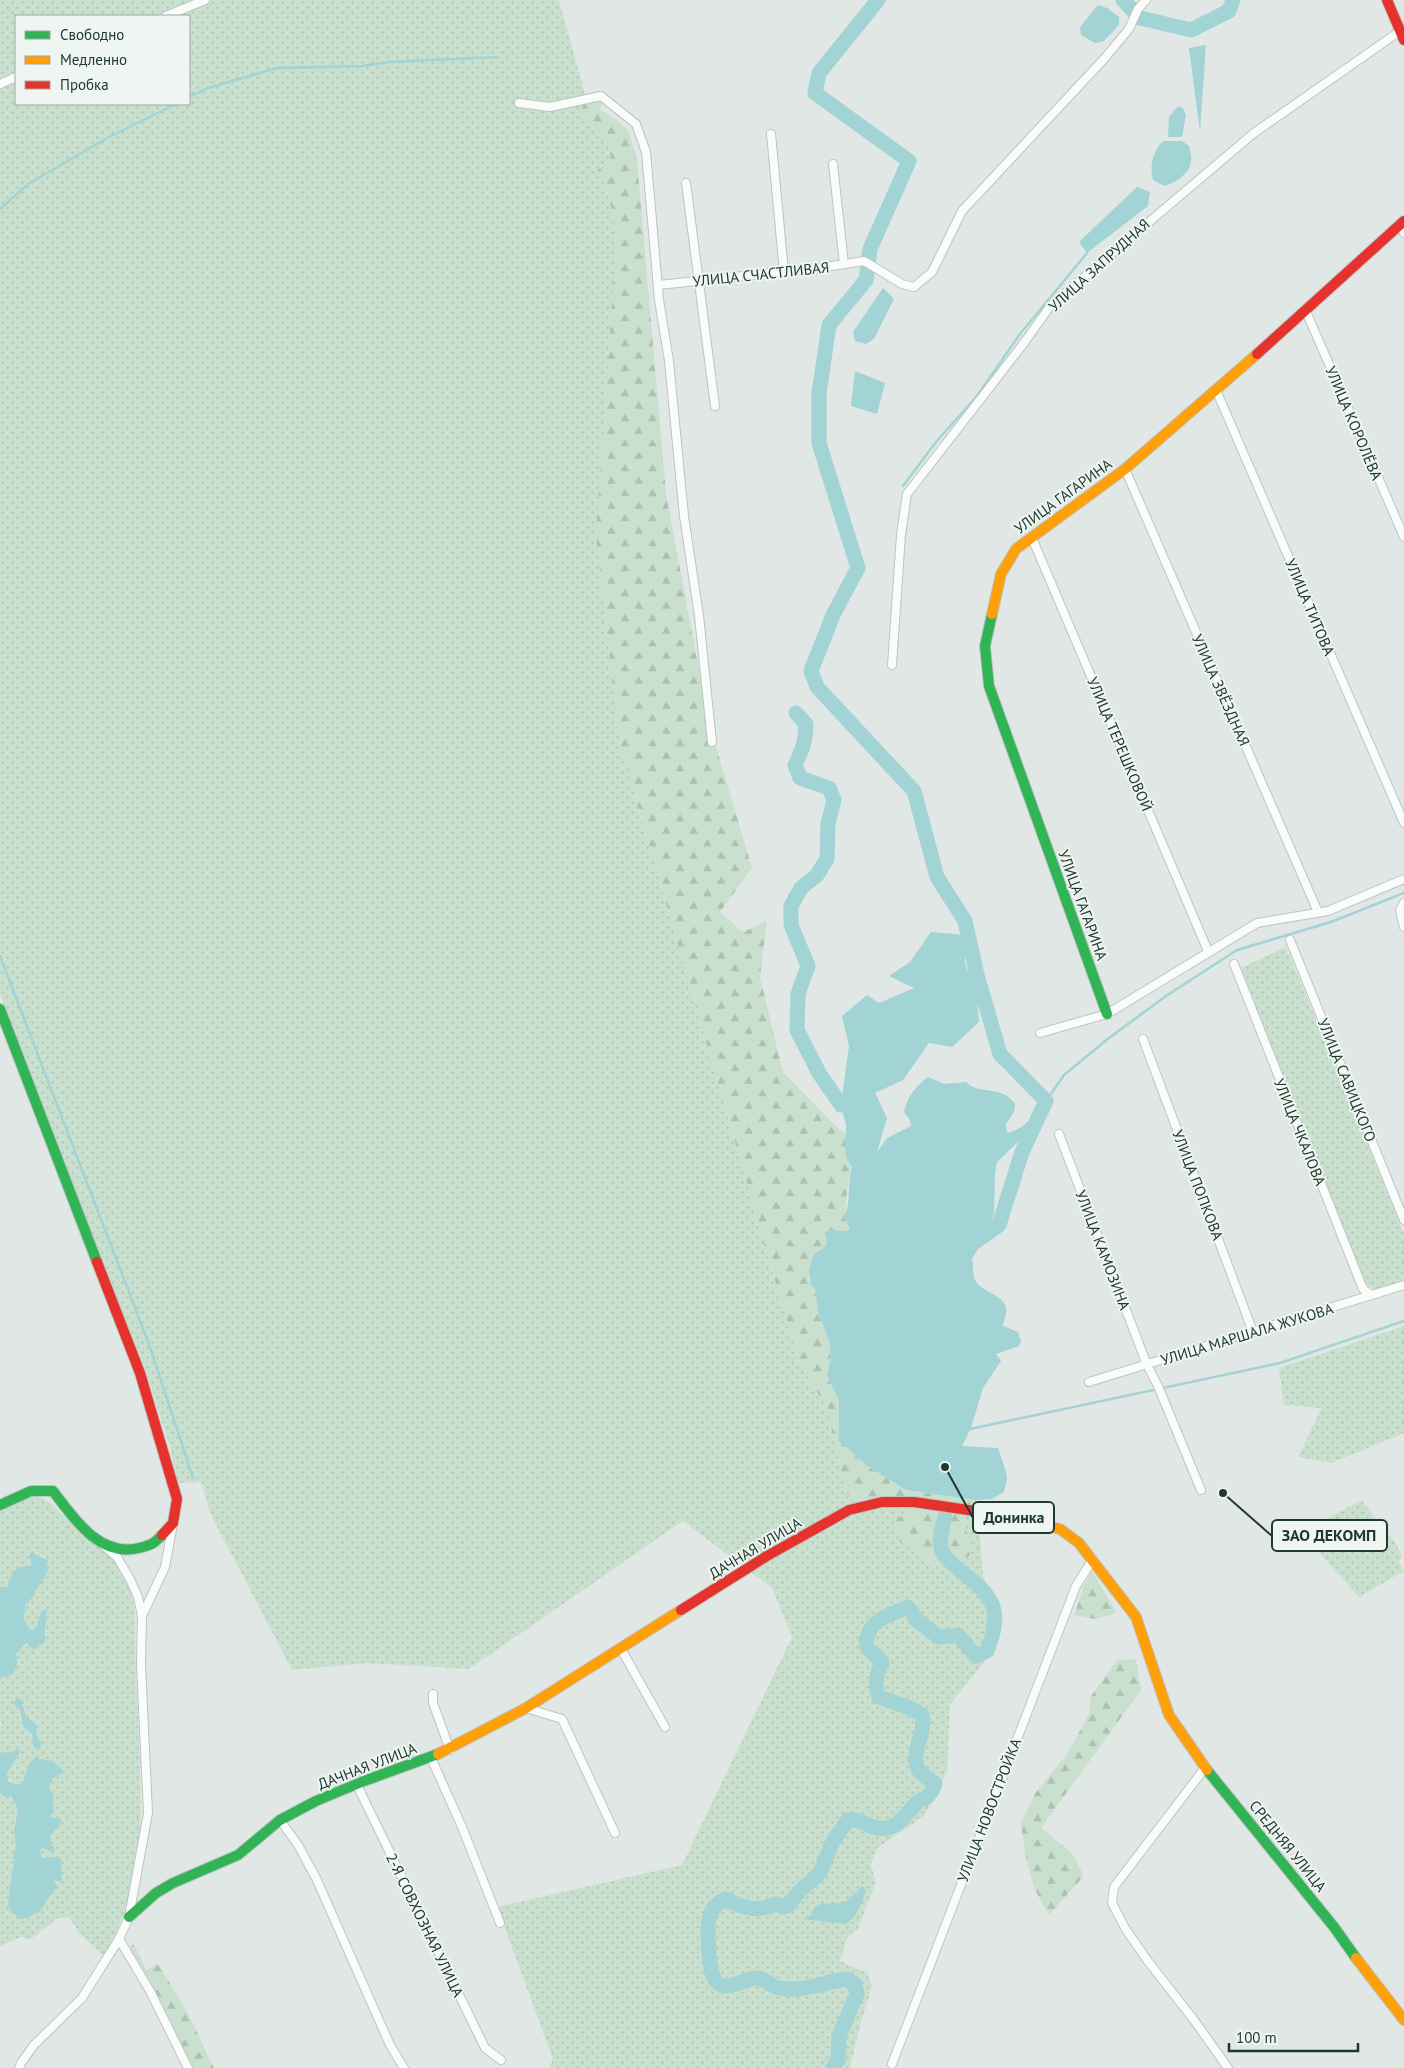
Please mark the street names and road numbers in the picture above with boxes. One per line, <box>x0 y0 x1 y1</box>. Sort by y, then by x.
street label: УЛИЦА ЗАПРУДНАЯ <box>1044 214 1154 316</box>
street label: УЛИЦА СЧАСТЛИВАЯ <box>692 257 830 291</box>
street label: УЛИЦА КОРОЛЁВА <box>1321 363 1387 483</box>
street label: УЛИЦА ГАГАРИНА <box>1010 454 1116 538</box>
street label: УЛИЦА ТИТОВА <box>1281 556 1339 658</box>
street label: УЛИЦА ЗВЁЗДНАЯ <box>1188 631 1254 749</box>
street label: УЛИЦА ТЕРЕШКОВОЙ <box>1083 674 1157 814</box>
street label: УЛИЦА ГАГАРИНА <box>1054 847 1112 963</box>
street label: УЛИЦА САВИЦКОГО <box>1314 1015 1380 1145</box>
street label: УЛИЦА ЧКАЛОВА <box>1270 1076 1330 1189</box>
street label: УЛИЦА ПОПКОВА <box>1168 1127 1228 1243</box>
street label: УЛИЦА КАМОЗИНА <box>1071 1187 1135 1313</box>
street label: УЛИЦА МАРШАЛА ЖУКОВА <box>1158 1299 1336 1369</box>
street label: ДАЧНАЯ УЛИЦА <box>705 1513 805 1583</box>
street label: УЛИЦА НОВОСТРОЙКА <box>953 1735 1025 1885</box>
street label: ДАЧНАЯ УЛИЦА <box>315 1738 419 1794</box>
street label: СРЕДНЯЯ УЛИЦА <box>1245 1796 1331 1896</box>
street label: 2-Я СОВХОЗНАЯ УЛИЦА <box>382 1850 468 2000</box>

